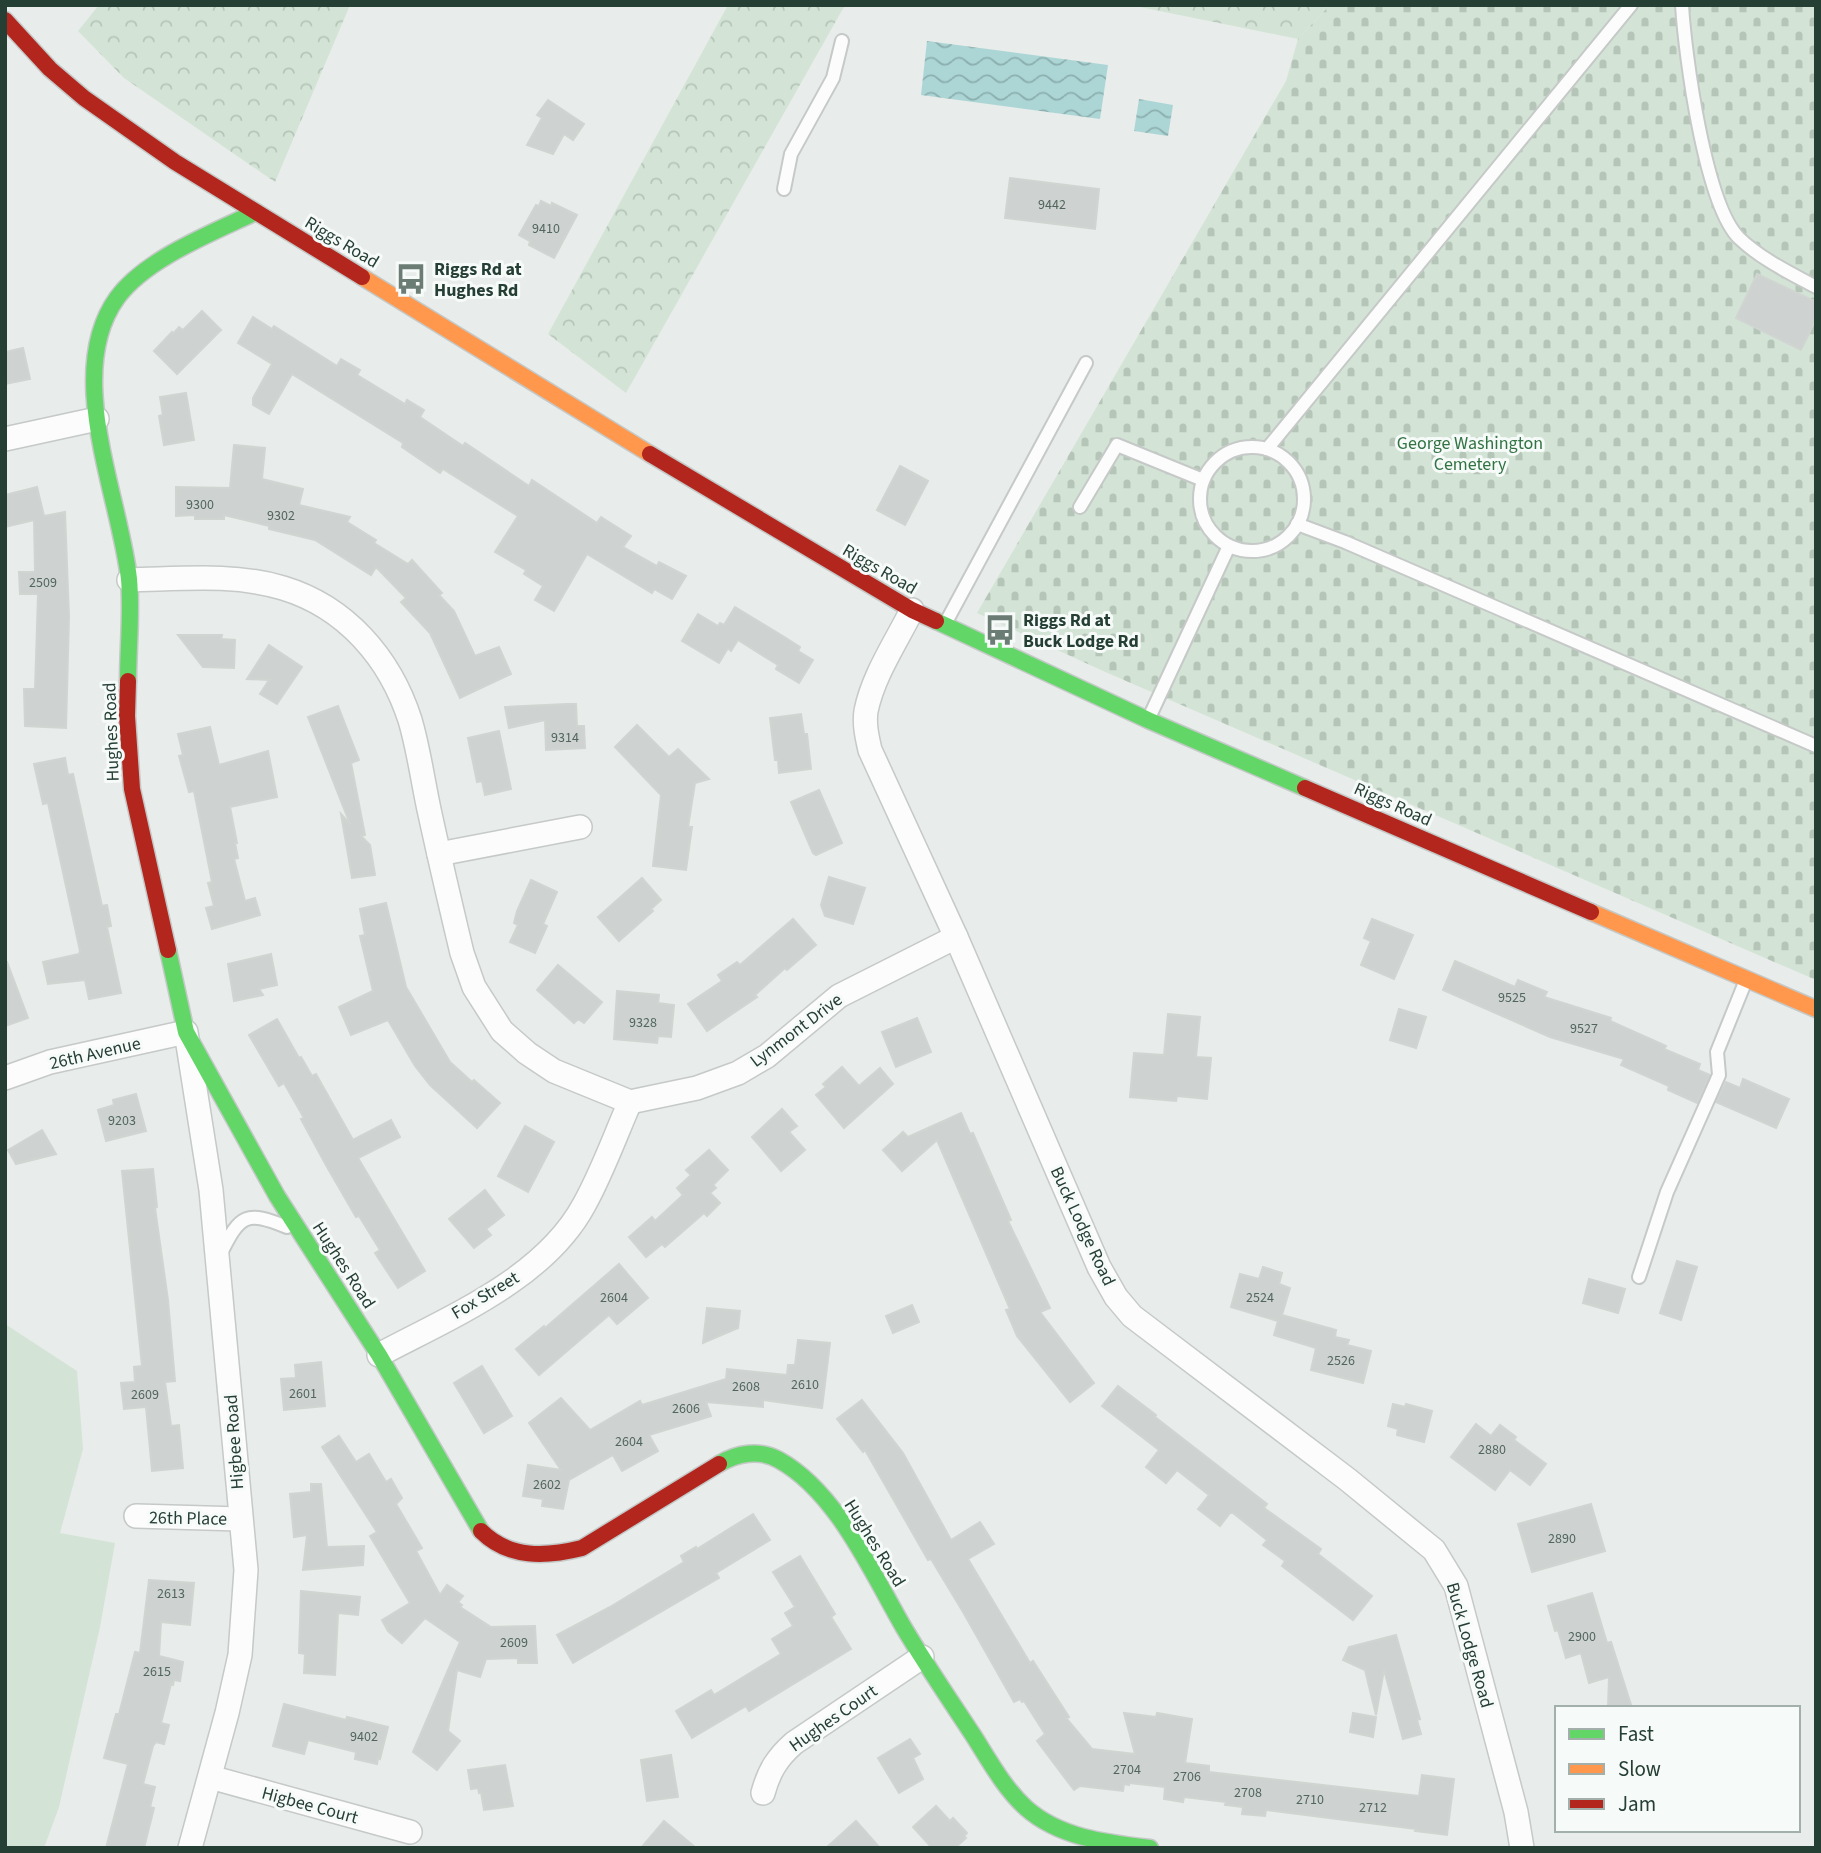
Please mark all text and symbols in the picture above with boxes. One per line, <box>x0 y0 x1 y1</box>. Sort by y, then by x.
house number: 9442 <box>1038 195 1066 215</box>
street label: Riggs Road <box>300 210 384 274</box>
house number: 9410 <box>532 219 560 239</box>
place label: Riggs Rd at Hughes Rd <box>434 257 522 303</box>
bus stop icon: Riggs Rd at Hughes Rd <box>394 262 428 296</box>
park label: George Washington Cemetery <box>1397 431 1543 477</box>
house number: 9300 <box>186 495 214 515</box>
house number: 9302 <box>267 506 295 526</box>
street label: Riggs Road <box>838 538 922 601</box>
house number: 2509 <box>29 573 57 593</box>
place label: Riggs Rd at Buck Lodge Rd <box>1023 608 1139 654</box>
bus stop icon: Riggs Rd at Buck Lodge Rd <box>983 613 1017 647</box>
street label: Hughes Road <box>97 682 126 782</box>
house number: 9314 <box>551 728 579 748</box>
street label: Riggs Road <box>1350 776 1436 833</box>
street label: Lynmont Drive <box>745 987 848 1073</box>
house number: 9525 <box>1498 988 1526 1008</box>
house number: 9328 <box>629 1013 657 1033</box>
house number: 9527 <box>1570 1019 1598 1039</box>
street label: 26th Avenue <box>47 1031 143 1076</box>
house number: 9203 <box>108 1111 136 1131</box>
street label: Buck Lodge Road <box>1044 1162 1121 1290</box>
street label: Hughes Road <box>306 1217 381 1314</box>
street label: Fox Street <box>447 1265 524 1325</box>
house number: 2604 <box>600 1288 628 1308</box>
house number: 2524 <box>1246 1288 1274 1308</box>
house number: 2526 <box>1327 1351 1355 1371</box>
house number: 2610 <box>791 1375 819 1395</box>
house number: 2608 <box>732 1377 760 1397</box>
house number: 2601 <box>289 1384 317 1404</box>
house number: 2609 <box>131 1385 159 1405</box>
street label: Higbee Road <box>219 1394 250 1490</box>
house number: 2606 <box>672 1399 700 1419</box>
house number: 2604 <box>615 1432 643 1452</box>
house number: 2880 <box>1478 1440 1506 1460</box>
house number: 2602 <box>533 1475 561 1495</box>
street label: Hughes Road <box>838 1495 911 1592</box>
street label: 26th Place <box>149 1505 227 1532</box>
house number: 2890 <box>1548 1529 1576 1549</box>
street label: Buck Lodge Road <box>1440 1580 1499 1711</box>
house number: 2613 <box>157 1584 185 1604</box>
house number: 2900 <box>1568 1627 1596 1647</box>
house number: 2609 <box>500 1633 528 1653</box>
house number: 2615 <box>143 1662 171 1682</box>
street label: Hughes Court <box>784 1679 882 1758</box>
legend <box>1555 1706 1800 1832</box>
text: Fast <box>1618 1719 1654 1749</box>
house number: 9402 <box>350 1727 378 1747</box>
text: Slow <box>1618 1754 1661 1784</box>
house number: 2704 <box>1113 1760 1141 1780</box>
house number: 2706 <box>1173 1767 1201 1787</box>
street label: Higbee Court <box>259 1781 361 1830</box>
house number: 2708 <box>1234 1783 1262 1803</box>
text: Jam <box>1618 1789 1656 1819</box>
house number: 2710 <box>1296 1790 1324 1810</box>
house number: 2712 <box>1359 1798 1387 1818</box>

